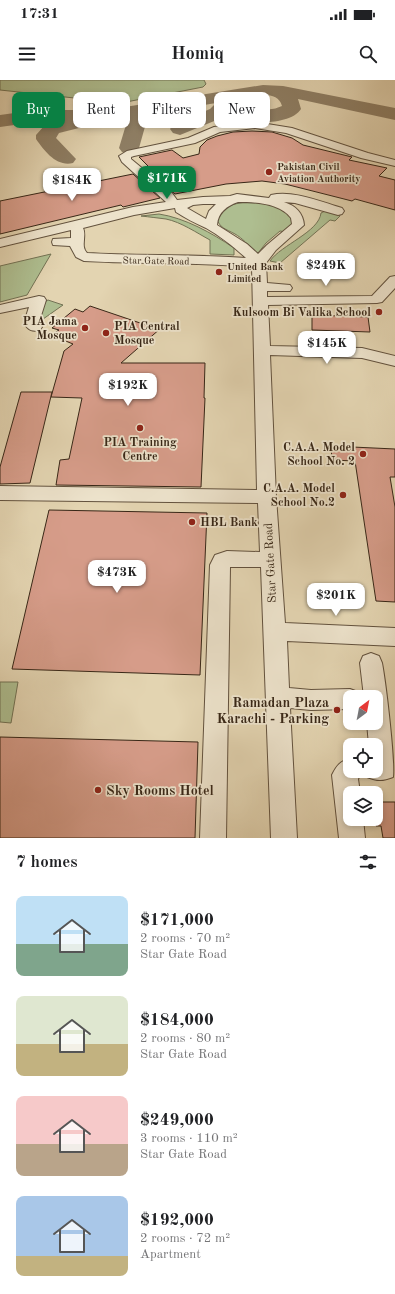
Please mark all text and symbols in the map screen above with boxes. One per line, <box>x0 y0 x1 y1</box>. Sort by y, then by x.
text: 17:31 <box>20 7 59 22</box>
icon: menu <box>16 43 38 65</box>
icon: search <box>357 43 379 65</box>
text: Homiq <box>171 45 224 63</box>
chip: Buy <box>12 92 65 128</box>
chip: Rent <box>73 92 130 128</box>
chip: Filters <box>138 92 206 128</box>
chip: New <box>214 92 270 128</box>
place label: Pakistan Civil Aviation Authority <box>277 162 361 184</box>
pin: $171K <box>139 166 195 200</box>
marker: Pakistan Civil Aviation Authority <box>264 167 274 177</box>
pin: $184K <box>44 168 100 202</box>
text: $171K <box>147 172 187 185</box>
text: $184K <box>52 174 92 187</box>
pin: $249K <box>298 253 354 287</box>
street label: Star Gate Road <box>122 255 190 267</box>
text: $249K <box>306 259 346 272</box>
place label: United Bank Limited <box>227 262 284 284</box>
marker: United Bank Limited <box>214 267 224 277</box>
place label: Kulsoom Bi Valika School <box>233 307 371 319</box>
marker: Kulsoom Bi Valika School <box>374 307 384 317</box>
place label: PIA Jama Mosque <box>23 316 77 342</box>
place label: PIA Central Mosque <box>114 321 180 347</box>
marker: PIA Jama Mosque <box>80 323 90 333</box>
marker: PIA Central Mosque <box>101 328 111 338</box>
pin: $145K <box>299 331 355 365</box>
text: $145K <box>307 337 347 350</box>
pin: $192K <box>100 373 156 407</box>
text: $192K <box>108 379 148 392</box>
marker: PIA Training Centre <box>135 423 145 433</box>
place label: PIA Training Centre <box>103 437 177 463</box>
place label: C.A.A. Model School No. 2 <box>283 442 355 468</box>
marker: C.A.A. Model School No. 2 <box>358 449 368 459</box>
place label: C.A.A. Model School No.2 <box>263 483 335 509</box>
marker: C.A.A. Model School No.2 <box>338 490 348 500</box>
marker: HBL Bank <box>187 517 197 527</box>
place label: HBL Bank <box>200 517 258 529</box>
street label: Star Gate Road <box>263 523 279 603</box>
pin: $473K <box>89 560 145 594</box>
text: $473K <box>97 566 137 579</box>
pin: $201K <box>308 583 364 617</box>
text: $201K <box>316 589 356 602</box>
north arrow <box>343 690 383 730</box>
map controls <box>343 690 383 826</box>
place label: Ramadan Plaza Karachi - Parking <box>216 696 329 726</box>
marker: Ramadan Plaza Karachi - Parking <box>332 705 342 715</box>
button: locate <box>343 738 383 778</box>
place label: Sky Rooms Hotel <box>106 784 214 798</box>
marker: Sky Rooms Hotel <box>93 785 103 795</box>
button: layers <box>343 786 383 826</box>
icon: filters <box>357 851 379 873</box>
text: 7 homes <box>16 854 78 871</box>
icon: home <box>48 912 96 960</box>
text: $171,000 <box>140 912 214 929</box>
text: 2 rooms · 70 m² <box>140 932 230 945</box>
text: Star Gate Road <box>140 948 227 961</box>
icon: home <box>48 1012 96 1060</box>
text: $184,000 <box>140 1012 214 1029</box>
text: 2 rooms · 80 m² <box>140 1032 230 1045</box>
text: Star Gate Road <box>140 1048 227 1061</box>
icon: home <box>48 1112 96 1160</box>
text: $249,000 <box>140 1112 214 1129</box>
text: 3 rooms · 110 m² <box>140 1132 238 1145</box>
text: Star Gate Road <box>140 1148 227 1161</box>
icon: home <box>48 1212 96 1260</box>
text: $192,000 <box>140 1212 214 1229</box>
text: 2 rooms · 72 m² <box>140 1232 230 1245</box>
text: Apartment <box>140 1248 201 1261</box>

